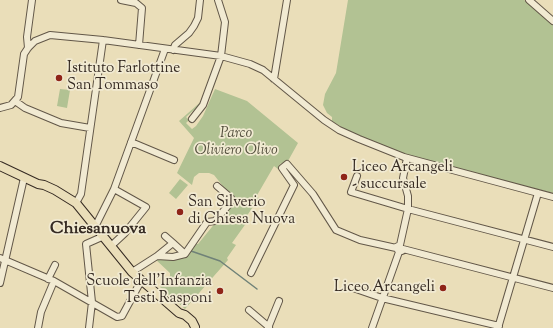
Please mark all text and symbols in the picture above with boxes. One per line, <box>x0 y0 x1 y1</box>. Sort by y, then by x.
place label: Istituto Farlottine San Tommaso <box>67 60 180 95</box>
marker: Istituto Farlottine San Tommaso <box>54 73 64 83</box>
park label: Parco Oliviero Olivo <box>194 125 278 160</box>
place label: Liceo Arcangeli - succursale <box>352 159 453 194</box>
marker: Liceo Arcangeli - succursale <box>339 172 349 182</box>
place label: San Silverio di Chiesa Nuova <box>188 194 295 229</box>
marker: San Silverio di Chiesa Nuova <box>175 207 185 217</box>
district label: Chiesanuova <box>50 220 146 240</box>
place label: Scuole dell'Infanzia Testi Rasponi <box>86 273 212 308</box>
place label: Liceo Arcangeli <box>334 279 435 297</box>
marker: Liceo Arcangeli <box>438 283 448 293</box>
marker: Scuole dell'Infanzia Testi Rasponi <box>215 286 225 296</box>

